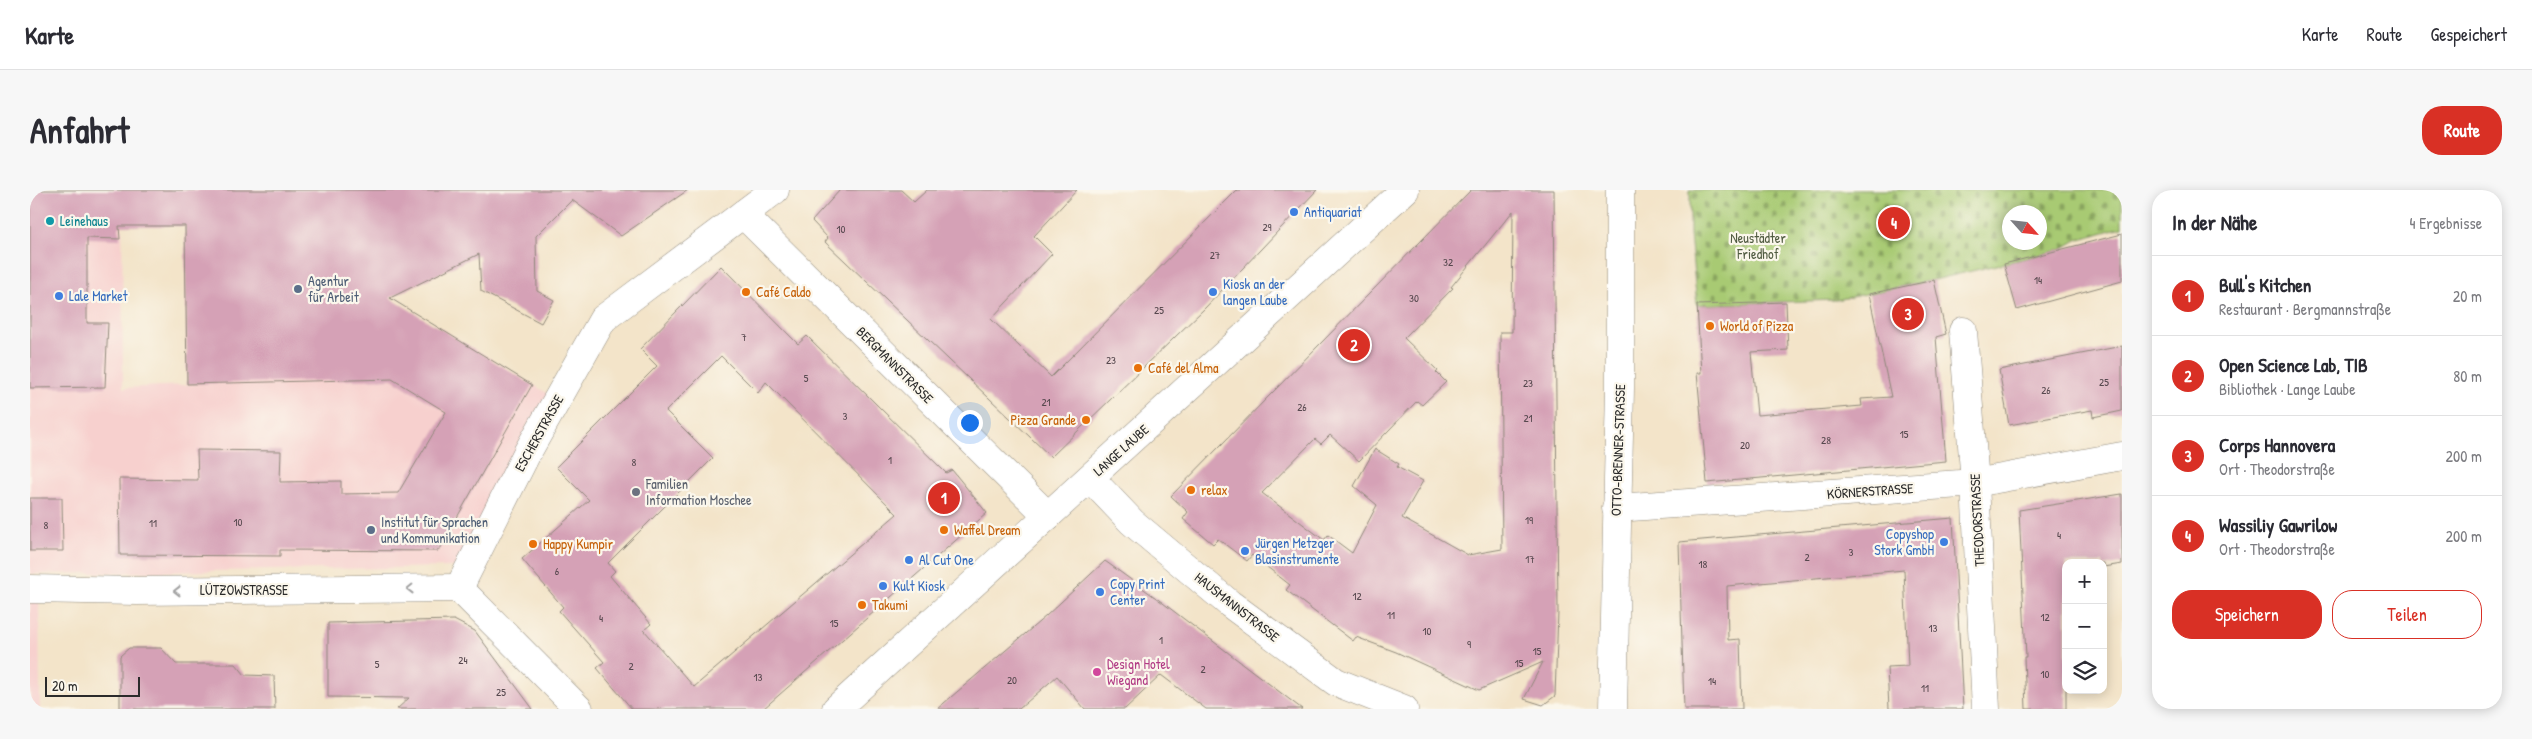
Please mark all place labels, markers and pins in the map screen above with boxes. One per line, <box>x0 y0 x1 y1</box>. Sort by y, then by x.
place label: Antiquariat <box>1304 202 1362 222</box>
pin: 4 <box>1878 204 1910 242</box>
marker: Antiquariat <box>1288 206 1300 218</box>
place label: Leinehaus <box>60 211 108 230</box>
marker: Leinehaus <box>44 215 56 227</box>
place label: Agentur für Arbeit <box>308 271 359 306</box>
place label: Kiosk an der langen Laube <box>1223 274 1288 310</box>
place label: Café Caldo <box>756 282 811 301</box>
marker: Agentur für Arbeit <box>292 283 304 295</box>
place label: Lale Market <box>69 286 128 305</box>
marker: Café Caldo <box>740 286 752 298</box>
marker: Kiosk an der langen Laube <box>1207 286 1219 298</box>
marker: Lale Market <box>53 290 65 302</box>
pin: 3 <box>1892 295 1924 333</box>
place label: World of Pizza <box>1720 316 1794 335</box>
marker: World of Pizza <box>1704 320 1716 332</box>
pin: 2 <box>1338 326 1370 364</box>
place label: Café del Alma <box>1148 358 1219 377</box>
marker: Café del Alma <box>1132 362 1144 374</box>
place label: Pizza Grande <box>1010 410 1076 429</box>
marker: Pizza Grande <box>1080 414 1092 426</box>
place label: Familien Information Moschee <box>645 474 752 509</box>
pin: 1 <box>928 479 960 517</box>
place label: relax <box>1201 480 1227 499</box>
marker: relax <box>1185 484 1197 496</box>
marker: Familien Information Moschee <box>630 486 642 498</box>
place label: Institut für Sprachen und Kommunikation <box>381 512 488 547</box>
place label: Waffel Dream <box>954 520 1021 539</box>
marker: Institut für Sprachen und Kommunikation <box>365 524 377 536</box>
marker: Waffel Dream <box>938 524 950 536</box>
place label: Copyshop Stork GmbH <box>1874 524 1934 559</box>
place label: Jürgen Metzger Blasinstrumente <box>1255 533 1340 568</box>
place label: Happy Kumpir <box>543 534 614 554</box>
marker: Copyshop Stork GmbH <box>1938 536 1950 548</box>
marker: Happy Kumpir <box>527 538 539 550</box>
marker: Jürgen Metzger Blasinstrumente <box>1239 545 1251 557</box>
place label: Al Cut One <box>919 550 974 569</box>
marker: Al Cut One <box>903 554 915 566</box>
place label: Copy Print Center <box>1110 574 1165 609</box>
place label: Kult Kiosk <box>893 576 945 595</box>
marker: Kult Kiosk <box>877 580 889 592</box>
marker: Copy Print Center <box>1094 586 1106 598</box>
place label: Takumi <box>872 595 908 614</box>
marker: Takumi <box>856 599 868 611</box>
place label: Design Hotel Wiegand <box>1107 654 1170 690</box>
marker: Design Hotel Wiegand <box>1091 666 1103 678</box>

